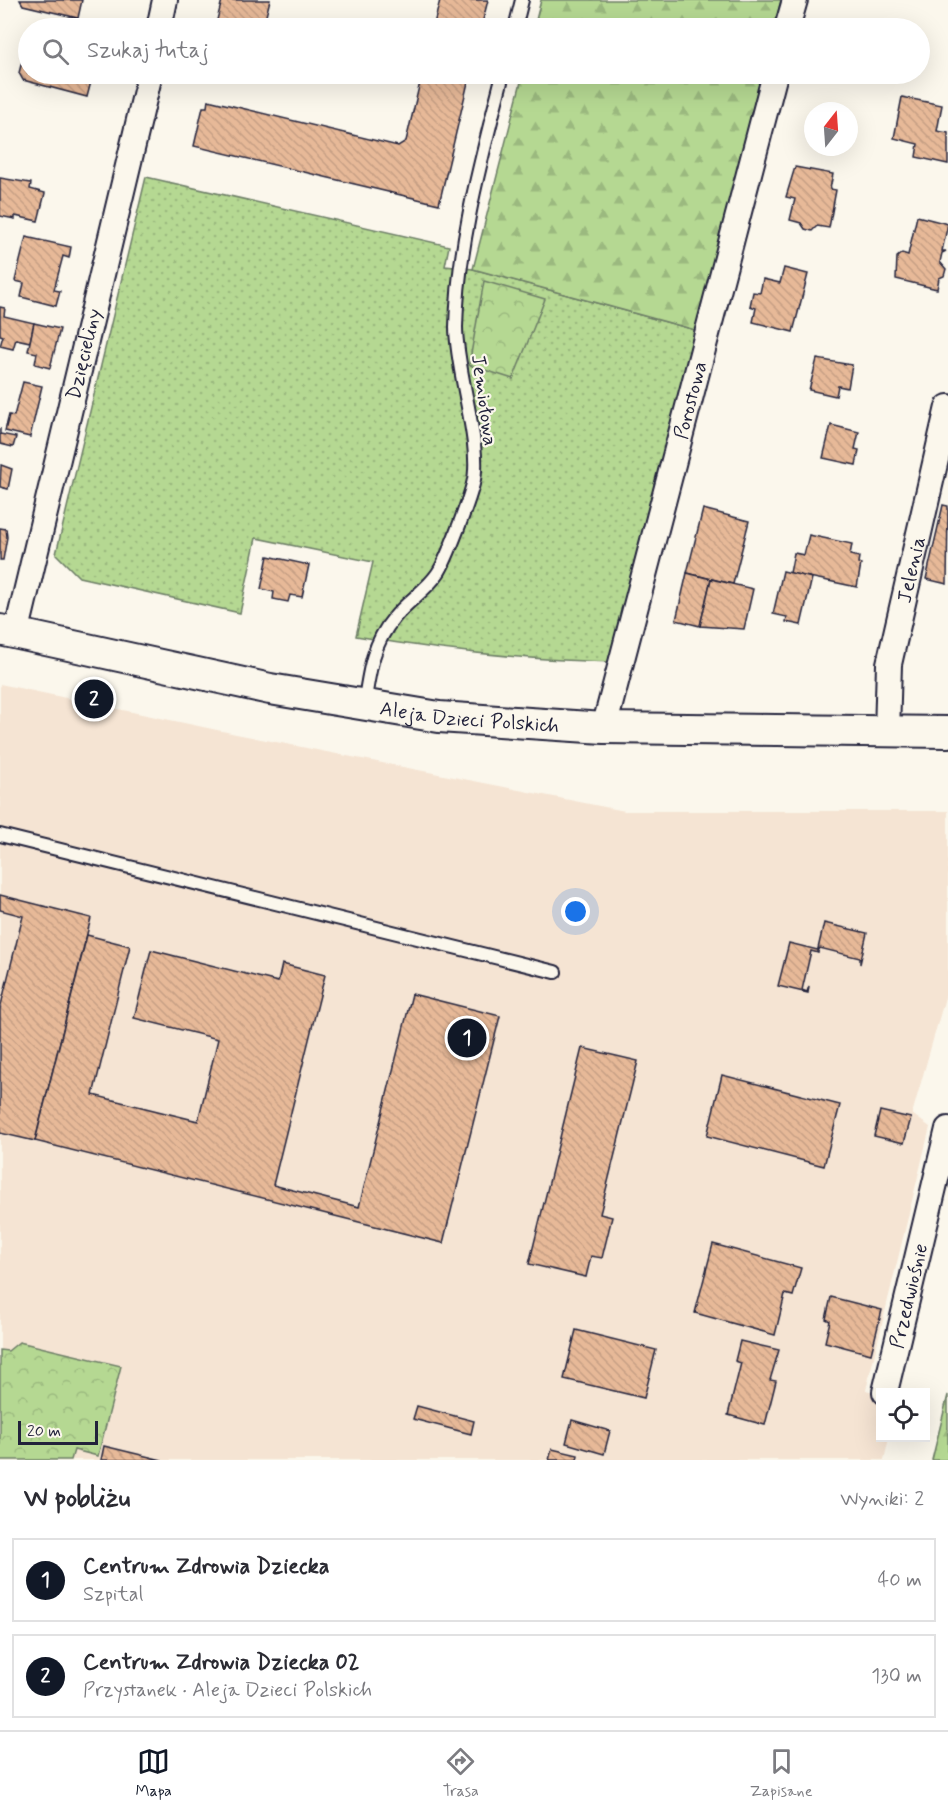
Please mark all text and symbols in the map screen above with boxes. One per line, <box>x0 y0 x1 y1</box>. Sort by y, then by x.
search box <box>18 18 930 84</box>
icon: search <box>39 35 72 68</box>
text: Szukaj tutaj <box>87 37 209 65</box>
north arrow <box>804 102 858 156</box>
street label: Dzięcieliny <box>61 306 108 403</box>
street label: Jemiołowa <box>464 353 503 448</box>
street label: Porostowa <box>668 359 714 442</box>
street label: Jelenia <box>891 534 933 606</box>
pin: 2 <box>74 676 113 722</box>
street label: Aleja Dzieci Polskich <box>378 695 560 740</box>
your location <box>561 897 590 926</box>
pin: 1 <box>448 1016 486 1060</box>
street label: Przedwiośnie <box>884 1241 935 1351</box>
map controls <box>876 1388 930 1442</box>
button: locate <box>876 1388 930 1442</box>
scale bar <box>18 1418 98 1446</box>
text: 20 m <box>27 1421 61 1442</box>
text: W pobliżu <box>24 1482 130 1516</box>
text: Wyniki: 2 <box>840 1486 924 1513</box>
text: Centrum Zdrowia Dziecka <box>83 1553 330 1581</box>
text: 1 <box>41 1567 50 1594</box>
text: 40 m <box>878 1567 922 1594</box>
text: Szpital <box>83 1581 143 1608</box>
text: Centrum Zdrowia Dziecka 02 <box>83 1649 359 1677</box>
text: 2 <box>41 1663 50 1690</box>
text: 130 m <box>871 1663 922 1690</box>
text: Przystanek · Aleja Dzieci Polskich <box>83 1677 372 1704</box>
tab: Mapa <box>135 1745 172 1802</box>
tab: Trasa <box>443 1745 479 1802</box>
tab: Zapisane <box>750 1745 813 1802</box>

